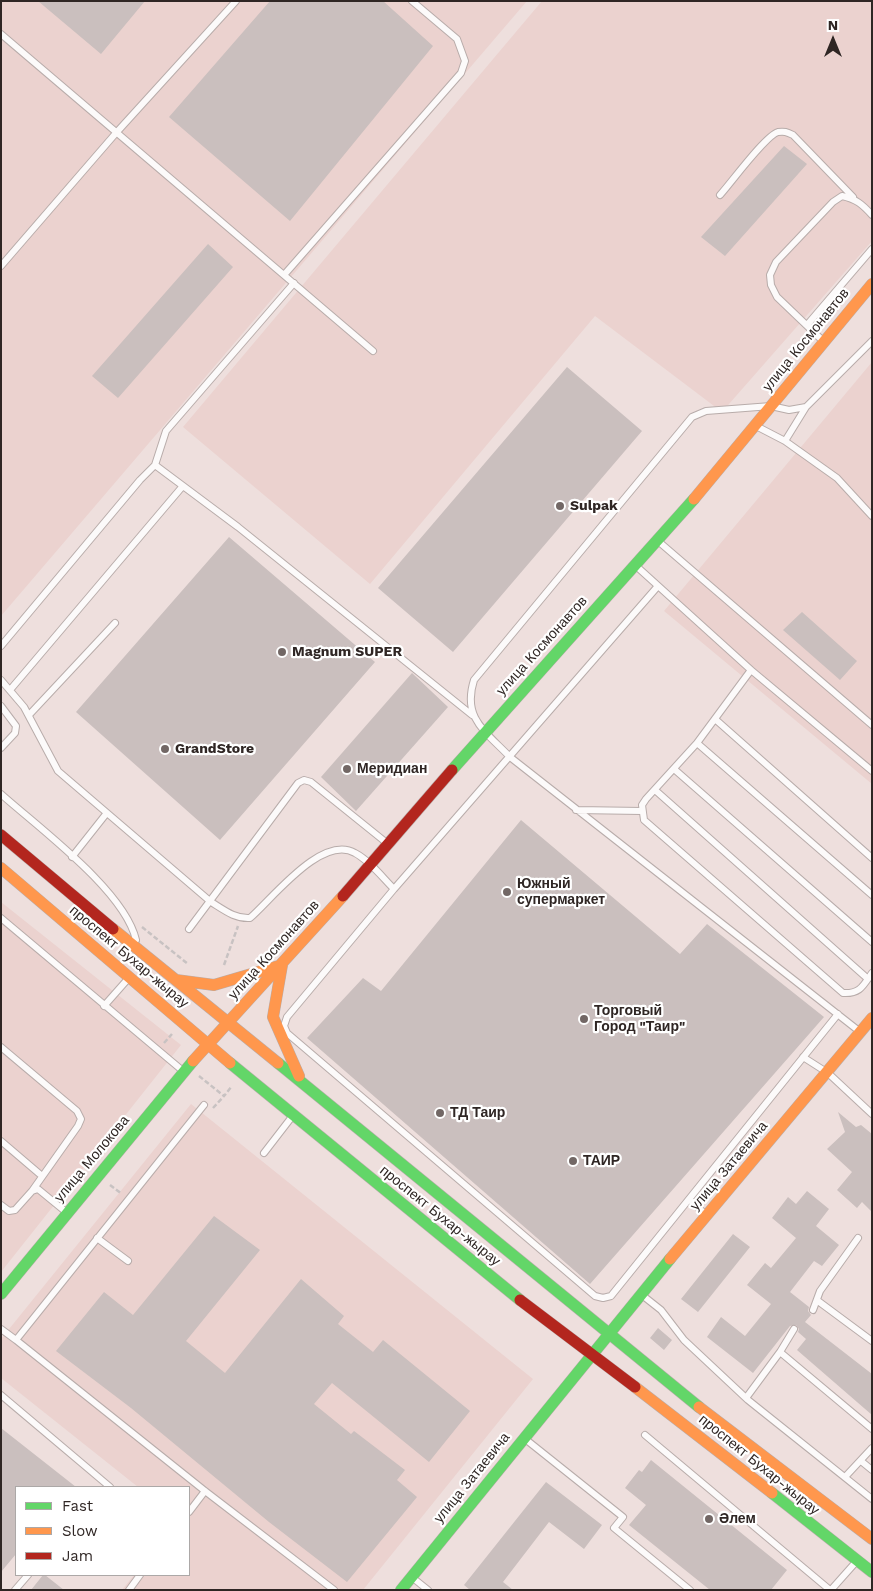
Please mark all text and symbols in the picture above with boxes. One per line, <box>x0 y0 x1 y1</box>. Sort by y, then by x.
north arrow <box>808 15 858 65</box>
text: N <box>828 17 838 33</box>
street label: улица Космонавтов <box>759 285 853 395</box>
place label: Sulpak <box>570 498 618 514</box>
marker: Sulpak <box>554 500 566 512</box>
street label: улица Космонавтов <box>493 593 591 699</box>
place label: Magnum SUPER <box>292 644 402 660</box>
marker: Magnum SUPER <box>276 646 288 658</box>
place label: GrandStore <box>175 741 254 757</box>
marker: GrandStore <box>159 743 171 755</box>
place label: Меридиан <box>357 761 427 777</box>
marker: Меридиан <box>341 763 353 775</box>
place label: Южный супермаркет <box>517 876 605 909</box>
marker: Южный супермаркет <box>501 886 513 898</box>
street label: улица Космонавтов <box>225 897 323 1003</box>
street label: проспект Бухар-жырау <box>66 902 192 1012</box>
place label: Торговый Город "Таир" <box>594 1003 685 1036</box>
marker: Торговый Город "Таир" <box>578 1013 590 1025</box>
place label: ТД Таир <box>450 1105 505 1121</box>
marker: ТД Таир <box>434 1107 446 1119</box>
street label: улица Молокова <box>51 1112 133 1206</box>
street label: улица Затаевича <box>687 1118 771 1214</box>
place label: ТАИР <box>583 1153 620 1169</box>
marker: ТАИР <box>567 1155 579 1167</box>
street label: проспект Бухар-жырау <box>376 1162 504 1270</box>
street label: проспект Бухар-жырау <box>695 1411 823 1519</box>
street label: улица Затаевича <box>430 1429 514 1527</box>
legend <box>15 1486 190 1576</box>
text: Fast <box>62 1497 93 1515</box>
place label: Әлем <box>719 1511 756 1527</box>
marker: Әлем <box>703 1513 715 1525</box>
text: Slow <box>62 1522 98 1540</box>
text: Jam <box>62 1547 93 1565</box>

